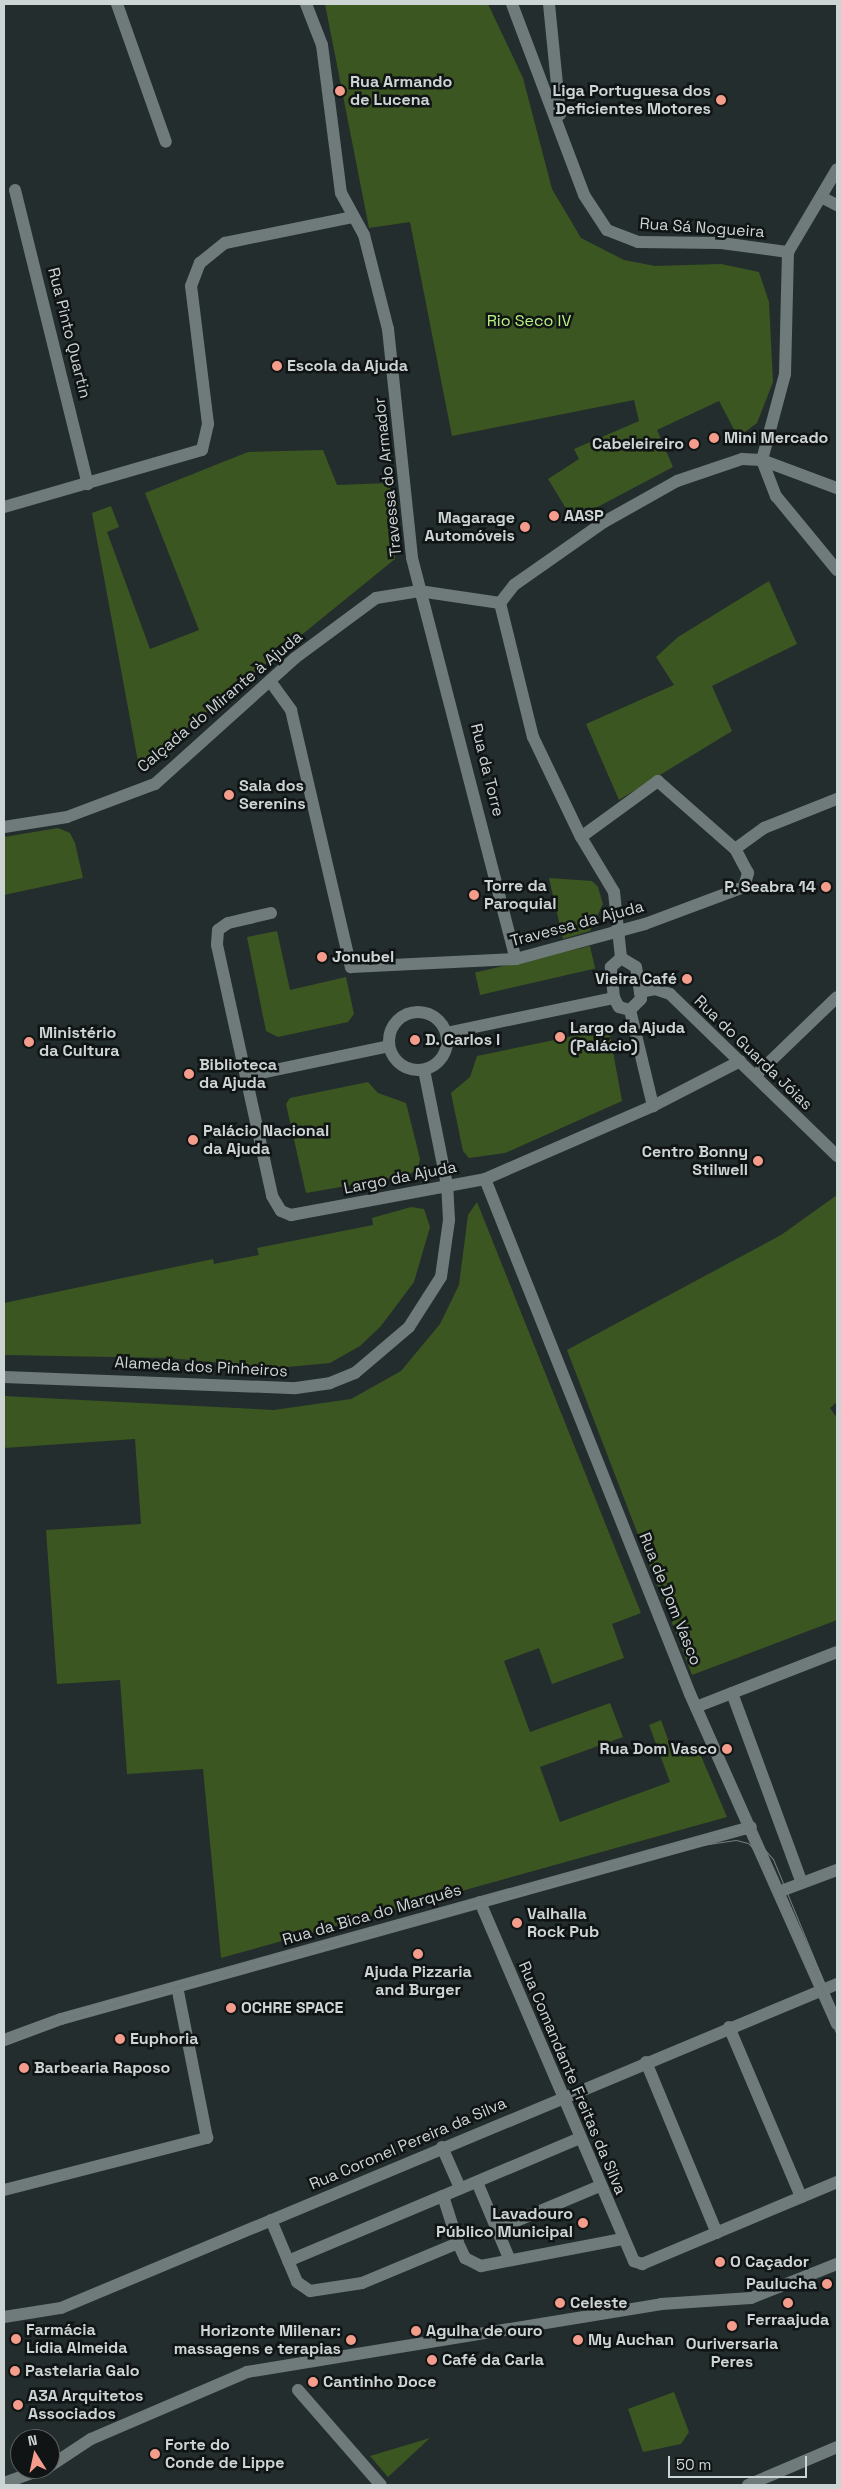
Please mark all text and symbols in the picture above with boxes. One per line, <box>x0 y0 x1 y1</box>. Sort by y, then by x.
place label: Rua Armando de Lucena <box>350 72 453 110</box>
place label: Liga Portuguesa dos Deficientes Motores <box>552 81 711 119</box>
marker: Rua Armando de Lucena <box>334 85 346 97</box>
marker: Liga Portuguesa dos Deficientes Motores <box>715 94 727 106</box>
street label: Rua Sá Nogueira <box>639 214 765 242</box>
street label: Rua Pinto Quartin <box>43 266 95 400</box>
park label: Rio Seco IV <box>487 311 571 331</box>
place label: Escola da Ajuda <box>287 356 408 376</box>
marker: Escola da Ajuda <box>271 360 283 372</box>
street label: Travessa do Armador <box>370 396 406 558</box>
place label: Mini Mercado <box>724 428 828 448</box>
marker: Mini Mercado <box>708 432 720 444</box>
place label: Cabeleireiro <box>592 434 684 454</box>
marker: Cabeleireiro <box>688 438 700 450</box>
place label: AASP <box>564 506 604 526</box>
place label: Magarage Automóveis <box>425 508 515 546</box>
marker: AASP <box>548 510 560 522</box>
marker: Magarage Automóveis <box>519 521 531 533</box>
street label: Calçada do Mirante à Ajuda <box>134 627 306 777</box>
street label: Rua da Torre <box>466 721 508 819</box>
place label: Sala dos Serenins <box>239 776 306 814</box>
marker: Sala dos Serenins <box>223 789 235 801</box>
place label: Torre da Paroquial <box>484 876 556 914</box>
place label: P. Seabra 14 <box>724 877 816 897</box>
marker: P. Seabra 14 <box>820 881 832 893</box>
marker: Torre da Paroquial <box>468 889 480 901</box>
street label: Travessa da Ajuda <box>508 897 646 951</box>
place label: Jonubel <box>332 947 394 967</box>
marker: Jonubel <box>316 951 328 963</box>
place label: Vieira Café <box>595 969 677 989</box>
marker: Vieira Café <box>681 973 693 985</box>
street label: Rua do Guarda Jóias <box>690 992 816 1114</box>
place label: Largo da Ajuda (Palácio) <box>570 1018 685 1056</box>
place label: Ministério da Cultura <box>39 1023 119 1061</box>
place label: D. Carlos I <box>425 1030 501 1050</box>
marker: Largo da Ajuda (Palácio) <box>554 1031 566 1043</box>
marker: D. Carlos I <box>409 1034 421 1046</box>
marker: Ministério da Cultura <box>23 1036 35 1048</box>
place label: Biblioteca da Ajuda <box>199 1055 277 1093</box>
marker: Biblioteca da Ajuda <box>183 1068 195 1080</box>
place label: Palácio Nacional da Ajuda <box>203 1121 329 1159</box>
marker: Palácio Nacional da Ajuda <box>187 1134 199 1146</box>
place label: Centro Bonny Stilwell <box>642 1142 748 1180</box>
marker: Centro Bonny Stilwell <box>752 1155 764 1167</box>
street label: Largo da Ajuda <box>342 1158 458 1198</box>
street label: Alameda dos Pinheiros <box>114 1353 288 1381</box>
street label: Rua de Dom Vasco <box>635 1530 705 1668</box>
place label: Rua Dom Vasco <box>599 1739 717 1759</box>
marker: Rua Dom Vasco <box>721 1743 733 1755</box>
street label: Rua da Bica do Marquês <box>280 1880 464 1950</box>
place label: Valhalla Rock Pub <box>527 1904 599 1942</box>
marker: Valhalla Rock Pub <box>511 1917 523 1929</box>
marker: Ajuda Pizzaria and Burger <box>412 1948 424 1960</box>
street label: Rua Comandante Freitas da Silva <box>514 1959 630 2197</box>
place label: Ajuda Pizzaria and Burger <box>364 1962 472 2000</box>
place label: OCHRE SPACE <box>241 1998 343 2018</box>
marker: OCHRE SPACE <box>225 2002 237 2014</box>
place label: Euphoria <box>130 2029 198 2049</box>
marker: Euphoria <box>114 2033 126 2045</box>
place label: Barbearia Raposo <box>34 2058 170 2078</box>
marker: Barbearia Raposo <box>18 2062 30 2074</box>
street label: Rua Coronel Pereira da Silva <box>307 2094 509 2194</box>
place label: Lavadouro Público Municipal <box>436 2204 573 2242</box>
marker: Lavadouro Público Municipal <box>577 2217 589 2229</box>
place label: O Caçador <box>730 2252 809 2272</box>
marker: O Caçador <box>714 2256 726 2268</box>
place label: Paulucha <box>746 2274 817 2294</box>
marker: Paulucha <box>821 2278 833 2290</box>
place label: Celeste <box>570 2293 627 2313</box>
marker: Celeste <box>554 2297 566 2309</box>
marker: Ferraajuda <box>782 2297 794 2309</box>
place label: Ferraajuda <box>747 2310 829 2330</box>
place label: Farmácia Lídia Almeida <box>26 2320 128 2358</box>
marker: Ouriversaria Peres <box>726 2320 738 2332</box>
place label: Horizonte Milenar: massagens e terapias <box>174 2321 341 2359</box>
place label: Agulha de ouro <box>426 2321 543 2341</box>
marker: Agulha de ouro <box>410 2325 422 2337</box>
place label: My Auchan <box>588 2330 674 2350</box>
marker: Farmácia Lídia Almeida <box>10 2333 22 2345</box>
marker: Horizonte Milenar: massagens e terapias <box>345 2334 357 2346</box>
marker: My Auchan <box>572 2334 584 2346</box>
place label: Ouriversaria Peres <box>686 2334 778 2372</box>
place label: Café da Carla <box>442 2350 544 2370</box>
marker: Café da Carla <box>426 2354 438 2366</box>
place label: Pastelaria Galo <box>25 2361 139 2381</box>
marker: Pastelaria Galo <box>9 2365 21 2377</box>
place label: Cantinho Doce <box>323 2372 436 2392</box>
marker: Cantinho Doce <box>307 2376 319 2388</box>
place label: A3A Arquitetos Associados <box>28 2386 144 2424</box>
marker: A3A Arquitetos Associados <box>12 2399 24 2411</box>
north arrow <box>10 2429 60 2479</box>
text: N <box>26 2431 39 2450</box>
place label: Forte do Conde de Lippe <box>165 2435 285 2473</box>
scale bar <box>671 2446 810 2478</box>
marker: Forte do Conde de Lippe <box>149 2448 161 2460</box>
text: 50 m <box>676 2455 711 2474</box>

